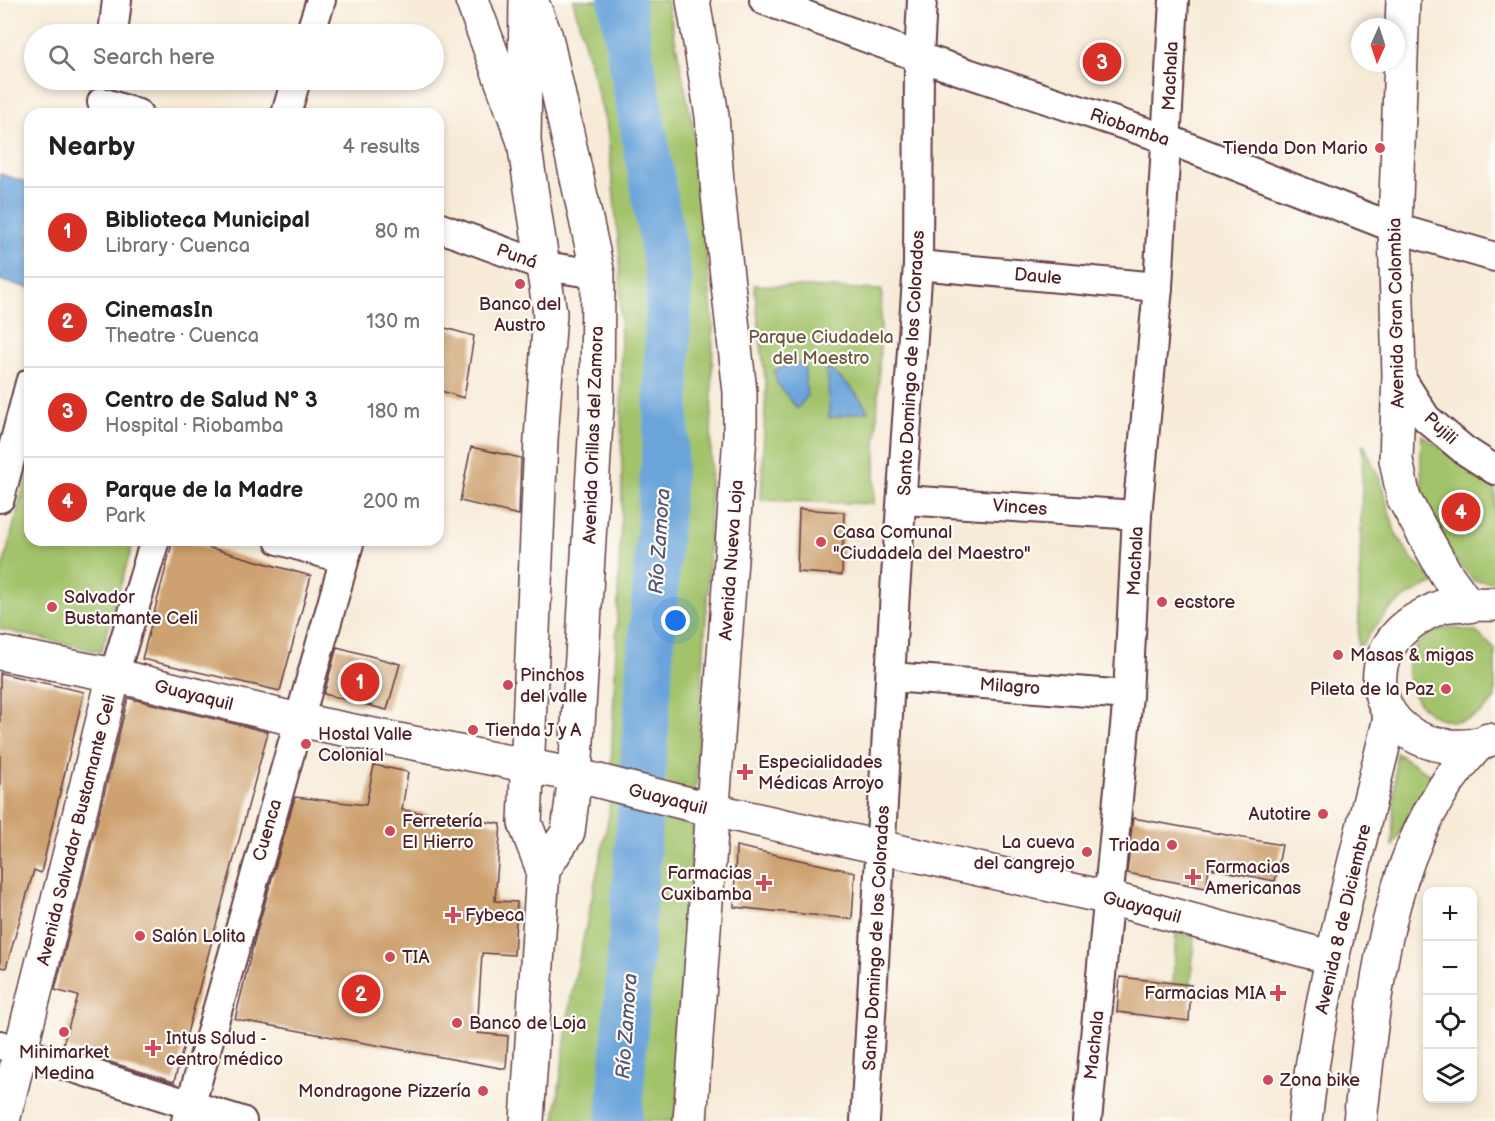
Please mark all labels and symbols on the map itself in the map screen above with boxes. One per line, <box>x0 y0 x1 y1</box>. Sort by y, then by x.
north arrow <box>1351 18 1405 72</box>
pin: 3 <box>1082 40 1122 84</box>
street label: Machala <box>1158 41 1183 111</box>
street label: Riobamba <box>1087 104 1172 151</box>
place label: Tienda Don Mario <box>1223 138 1368 159</box>
marker: Tienda Don Mario <box>1373 141 1387 155</box>
street label: Avenida Gran Colombia <box>1384 217 1409 409</box>
street label: Santo Domingo de los Colorados <box>894 230 929 496</box>
street label: Puná <box>494 239 540 273</box>
street label: Daule <box>1013 264 1063 289</box>
marker: Banco del Austro <box>513 277 527 291</box>
place label: Banco del Austro <box>479 294 561 336</box>
street label: Avenida Orillas del Zamora <box>579 326 608 544</box>
park label: Parque Ciudadela del Maestro <box>748 327 894 369</box>
street label: Pujili <box>1420 408 1462 449</box>
street label: Avenida Nueva Loja <box>715 479 748 641</box>
water label: Río Zamora <box>644 487 676 595</box>
pin: 4 <box>1442 490 1480 534</box>
street label: Vinces <box>992 495 1048 520</box>
place label: Casa Comunal "Ciudadela del Maestro" <box>833 522 1031 564</box>
street label: Machala <box>1123 526 1148 596</box>
marker: Casa Comunal "Ciudadela del Maestro" <box>814 535 828 549</box>
place label: Salvador Bustamante Celi <box>64 587 198 629</box>
place label: ecstore <box>1174 592 1236 613</box>
marker: ecstore <box>1155 595 1169 609</box>
marker: Salvador Bustamante Celi <box>45 600 59 614</box>
your location <box>661 606 690 635</box>
place label: Masas & migas <box>1350 645 1474 666</box>
marker: Masas & migas <box>1331 648 1345 662</box>
pin: 1 <box>340 660 380 704</box>
place label: Pinchos del valle <box>520 665 587 707</box>
street label: Milagro <box>979 674 1041 699</box>
street label: Guayaquil <box>152 676 235 715</box>
marker: Pinchos del valle <box>501 678 515 692</box>
place label: Pileta de la Paz <box>1310 679 1434 700</box>
marker: Pileta de la Paz <box>1439 682 1453 696</box>
street label: Avenida Salvador Bustamante Celi <box>33 692 120 968</box>
place label: Tienda J y A <box>485 720 581 741</box>
marker: Tienda J y A <box>466 723 480 737</box>
place label: Hostal Valle Colonial <box>318 724 413 766</box>
marker: Hostal Valle Colonial <box>299 737 313 751</box>
place label: Especialidades Médicas Arroyo <box>758 752 884 794</box>
marker: Especialidades Médicas Arroyo <box>736 763 754 781</box>
street label: Guayaquil <box>626 780 709 819</box>
street label: Cuenca <box>249 797 286 864</box>
place label: Autotire <box>1249 804 1311 825</box>
street label: Santo Domingo de los Colorados <box>859 805 894 1071</box>
marker: Autotire <box>1316 807 1330 821</box>
place label: Ferretería El Hierro <box>402 811 483 853</box>
street label: Avenida 8 de Diciembre <box>1311 822 1376 1016</box>
marker: Ferretería El Hierro <box>383 824 397 838</box>
place label: La cueva del cangrejo <box>974 832 1075 874</box>
place label: Triada <box>1109 835 1160 856</box>
marker: Triada <box>1165 838 1179 852</box>
marker: La cueva del cangrejo <box>1080 845 1094 859</box>
place label: Farmacias Americanas <box>1205 857 1301 899</box>
place label: Farmacias Cuxibamba <box>661 863 752 905</box>
marker: Farmacias Americanas <box>1186 870 1200 884</box>
marker: Farmacias Cuxibamba <box>757 876 771 890</box>
street label: Guayaquil <box>1100 887 1183 928</box>
place label: Fybeca <box>465 905 524 926</box>
marker: Fybeca <box>446 908 460 922</box>
place label: Salón Lolita <box>152 926 246 947</box>
marker: Salón Lolita <box>133 929 147 943</box>
place label: TIA <box>402 947 429 968</box>
marker: TIA <box>383 950 397 964</box>
pin: 2 <box>342 972 380 1016</box>
water label: Río Zamora <box>611 972 643 1080</box>
place label: Farmacias MIA <box>1144 983 1266 1004</box>
marker: Farmacias MIA <box>1271 986 1285 1000</box>
street label: Machala <box>1080 1009 1109 1081</box>
place label: Banco de Loja <box>469 1013 586 1034</box>
marker: Banco de Loja <box>450 1016 464 1030</box>
marker: Minimarket Medina <box>57 1025 71 1039</box>
place label: Intus Salud - centro médico <box>166 1028 283 1070</box>
marker: Intus Salud - centro médico <box>144 1039 162 1057</box>
place label: Minimarket Medina <box>19 1042 110 1084</box>
place label: Zona bike <box>1279 1070 1360 1091</box>
marker: Zona bike <box>1261 1073 1275 1087</box>
place label: Mondragone Pizzería <box>298 1081 471 1102</box>
marker: Mondragone Pizzería <box>476 1084 490 1098</box>

